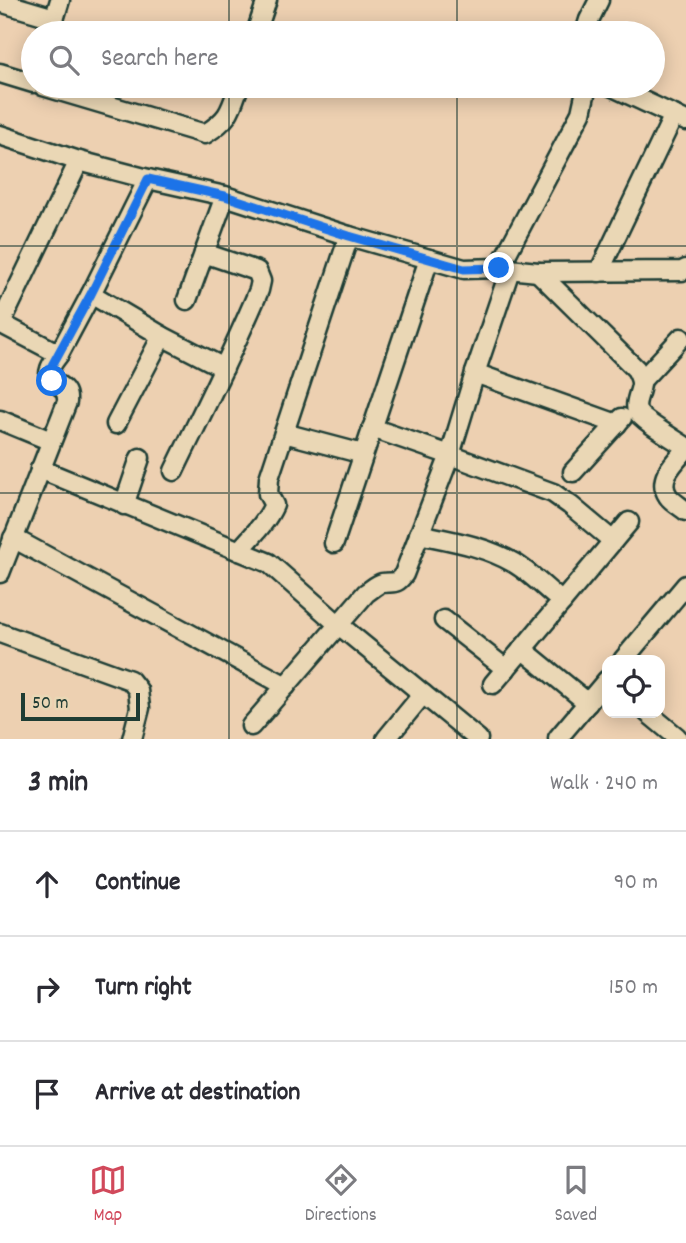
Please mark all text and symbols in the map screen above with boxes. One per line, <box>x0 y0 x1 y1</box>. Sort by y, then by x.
search box <box>21 21 665 98</box>
icon: search <box>45 41 83 79</box>
text: Search here <box>101 41 219 78</box>
route end <box>483 252 514 283</box>
route start <box>36 365 67 396</box>
map controls <box>602 655 665 718</box>
button: locate <box>602 655 665 718</box>
scale bar <box>21 690 140 722</box>
text: 50 m <box>32 691 69 718</box>
text: 3 min <box>28 763 88 806</box>
text: Walk · 240 m <box>550 768 658 801</box>
icon: ahead <box>28 865 66 903</box>
text: Continue <box>95 865 180 902</box>
text: 90 m <box>614 867 658 900</box>
icon: right <box>28 970 66 1008</box>
text: Turn right <box>95 970 192 1007</box>
text: 150 m <box>609 972 658 1005</box>
icon: arrive <box>28 1075 66 1113</box>
text: Arrive at destination <box>95 1075 300 1112</box>
tab: Map <box>89 1161 127 1230</box>
tab: Directions <box>305 1161 377 1230</box>
tab: Saved <box>555 1161 597 1230</box>

